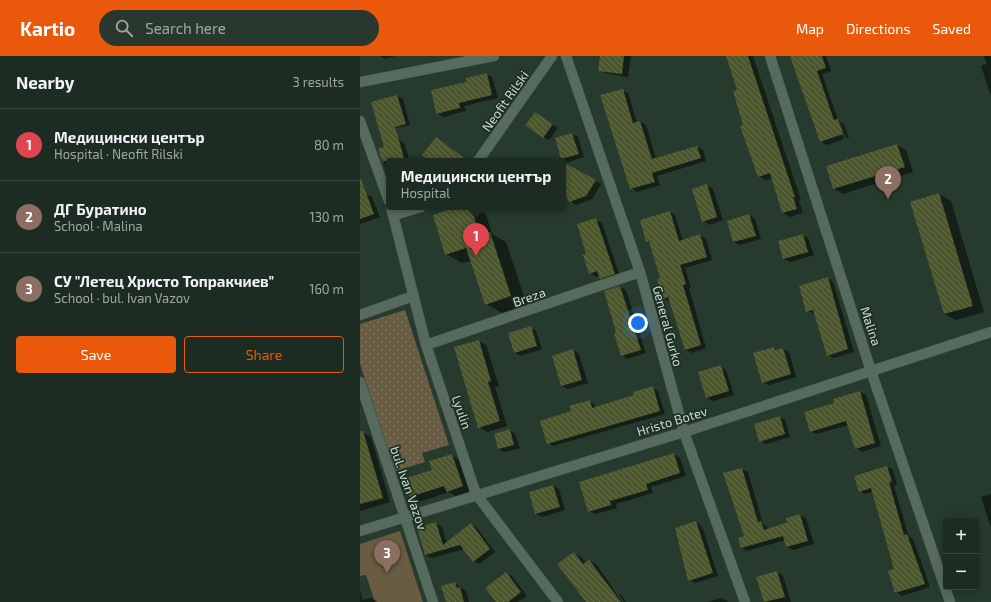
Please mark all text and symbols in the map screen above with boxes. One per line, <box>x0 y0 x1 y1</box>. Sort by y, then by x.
search box <box>99 10 379 46</box>
text: Kartio <box>20 17 75 40</box>
icon: search <box>113 17 135 39</box>
text: Search here <box>145 19 226 37</box>
text: Map <box>796 20 824 37</box>
text: Directions <box>846 20 911 37</box>
text: Saved <box>933 20 971 37</box>
street label: Neofit Rilski <box>478 67 532 135</box>
text: Nearby <box>16 72 74 92</box>
text: 3 results <box>293 74 344 90</box>
text: Медицински център <box>54 128 204 146</box>
text: 1 <box>26 137 32 153</box>
text: 80 m <box>314 137 344 153</box>
text: Hospital · Neofit Rilski <box>54 146 183 162</box>
popup <box>386 158 566 210</box>
pin: 2 <box>875 166 901 199</box>
text: Медицински център <box>401 167 551 185</box>
text: Hospital <box>401 185 450 201</box>
text: ДГ Буратино <box>54 200 147 218</box>
text: 2 <box>25 209 33 225</box>
text: 130 m <box>309 209 344 225</box>
text: School · Malina <box>54 218 143 234</box>
pin: 1 <box>463 223 489 256</box>
text: СУ "Летец Христо Топракчиев" <box>54 272 274 290</box>
text: 3 <box>25 281 33 297</box>
text: 160 m <box>309 281 344 297</box>
street label: Breza <box>510 284 548 310</box>
street label: General Gurko <box>650 284 686 368</box>
text: School · bul. Ivan Vazov <box>54 290 190 306</box>
street label: Malina <box>857 304 885 348</box>
your location <box>628 313 648 333</box>
button: Save <box>16 336 176 373</box>
button: Share <box>184 336 344 373</box>
street label: Lyulin <box>449 393 475 431</box>
street label: Hristo Botev <box>635 403 709 439</box>
street label: bul. Ivan Vazov <box>387 444 431 532</box>
map controls <box>943 518 979 590</box>
button: + <box>943 518 979 554</box>
pin: 3 <box>374 540 400 573</box>
button: − <box>943 554 979 590</box>

